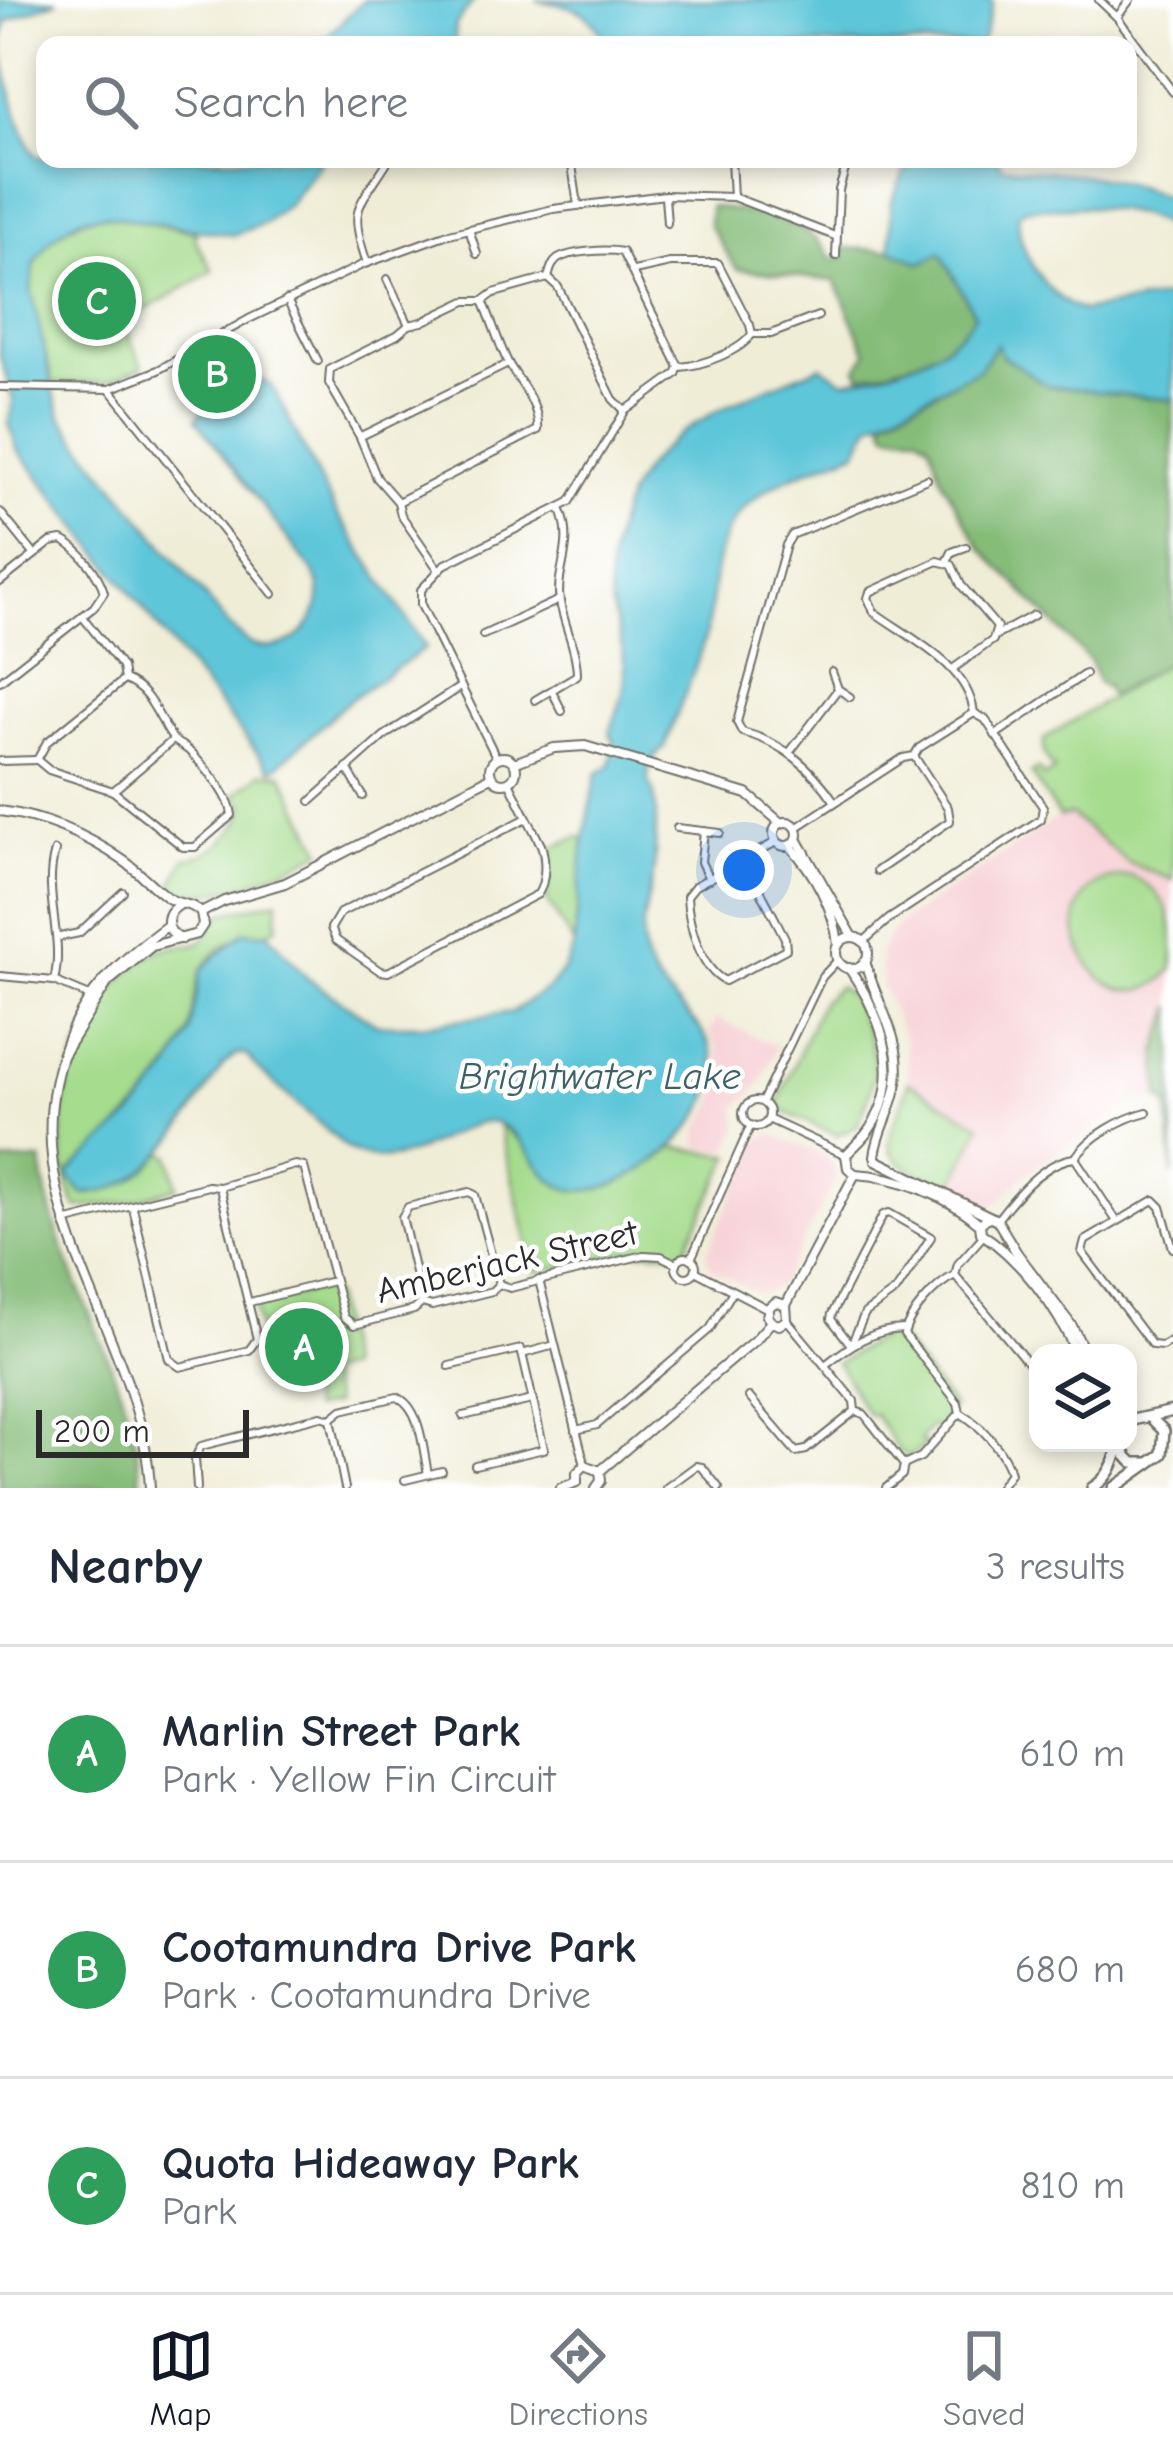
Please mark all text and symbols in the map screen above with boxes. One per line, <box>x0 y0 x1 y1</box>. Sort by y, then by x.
search box <box>36 36 1137 168</box>
icon: search <box>78 69 144 135</box>
text: Search here <box>174 76 408 128</box>
pin: C <box>58 256 136 346</box>
pin: B <box>178 329 256 419</box>
your location <box>714 840 774 900</box>
water label: Brightwater Lake <box>459 1054 741 1099</box>
street label: Amberjack Street <box>373 1212 643 1312</box>
pin: A <box>265 1302 343 1392</box>
map controls <box>1029 1344 1137 1452</box>
button: layers <box>1029 1344 1137 1452</box>
scale bar <box>36 1404 249 1457</box>
text: 200 m <box>54 1412 150 1450</box>
text: Nearby <box>48 1537 202 1596</box>
text: 3 results <box>986 1544 1125 1589</box>
text: Marlin Street Park <box>162 1705 520 1757</box>
text: A <box>76 1731 98 1776</box>
text: 610 m <box>1019 1731 1125 1776</box>
text: Park · Yellow Fin Circuit <box>162 1757 556 1802</box>
text: Cootamundra Drive Park <box>162 1921 636 1973</box>
text: B <box>75 1947 99 1992</box>
text: 680 m <box>1015 1947 1125 1992</box>
text: Park · Cootamundra Drive <box>162 1973 591 2018</box>
text: Quota Hideaway Park <box>162 2137 579 2189</box>
text: C <box>75 2163 99 2208</box>
text: 810 m <box>1020 2163 1125 2208</box>
text: Park <box>162 2189 237 2234</box>
tab: Map <box>148 2323 214 2433</box>
tab: Directions <box>509 2323 648 2433</box>
tab: Saved <box>943 2323 1025 2433</box>

